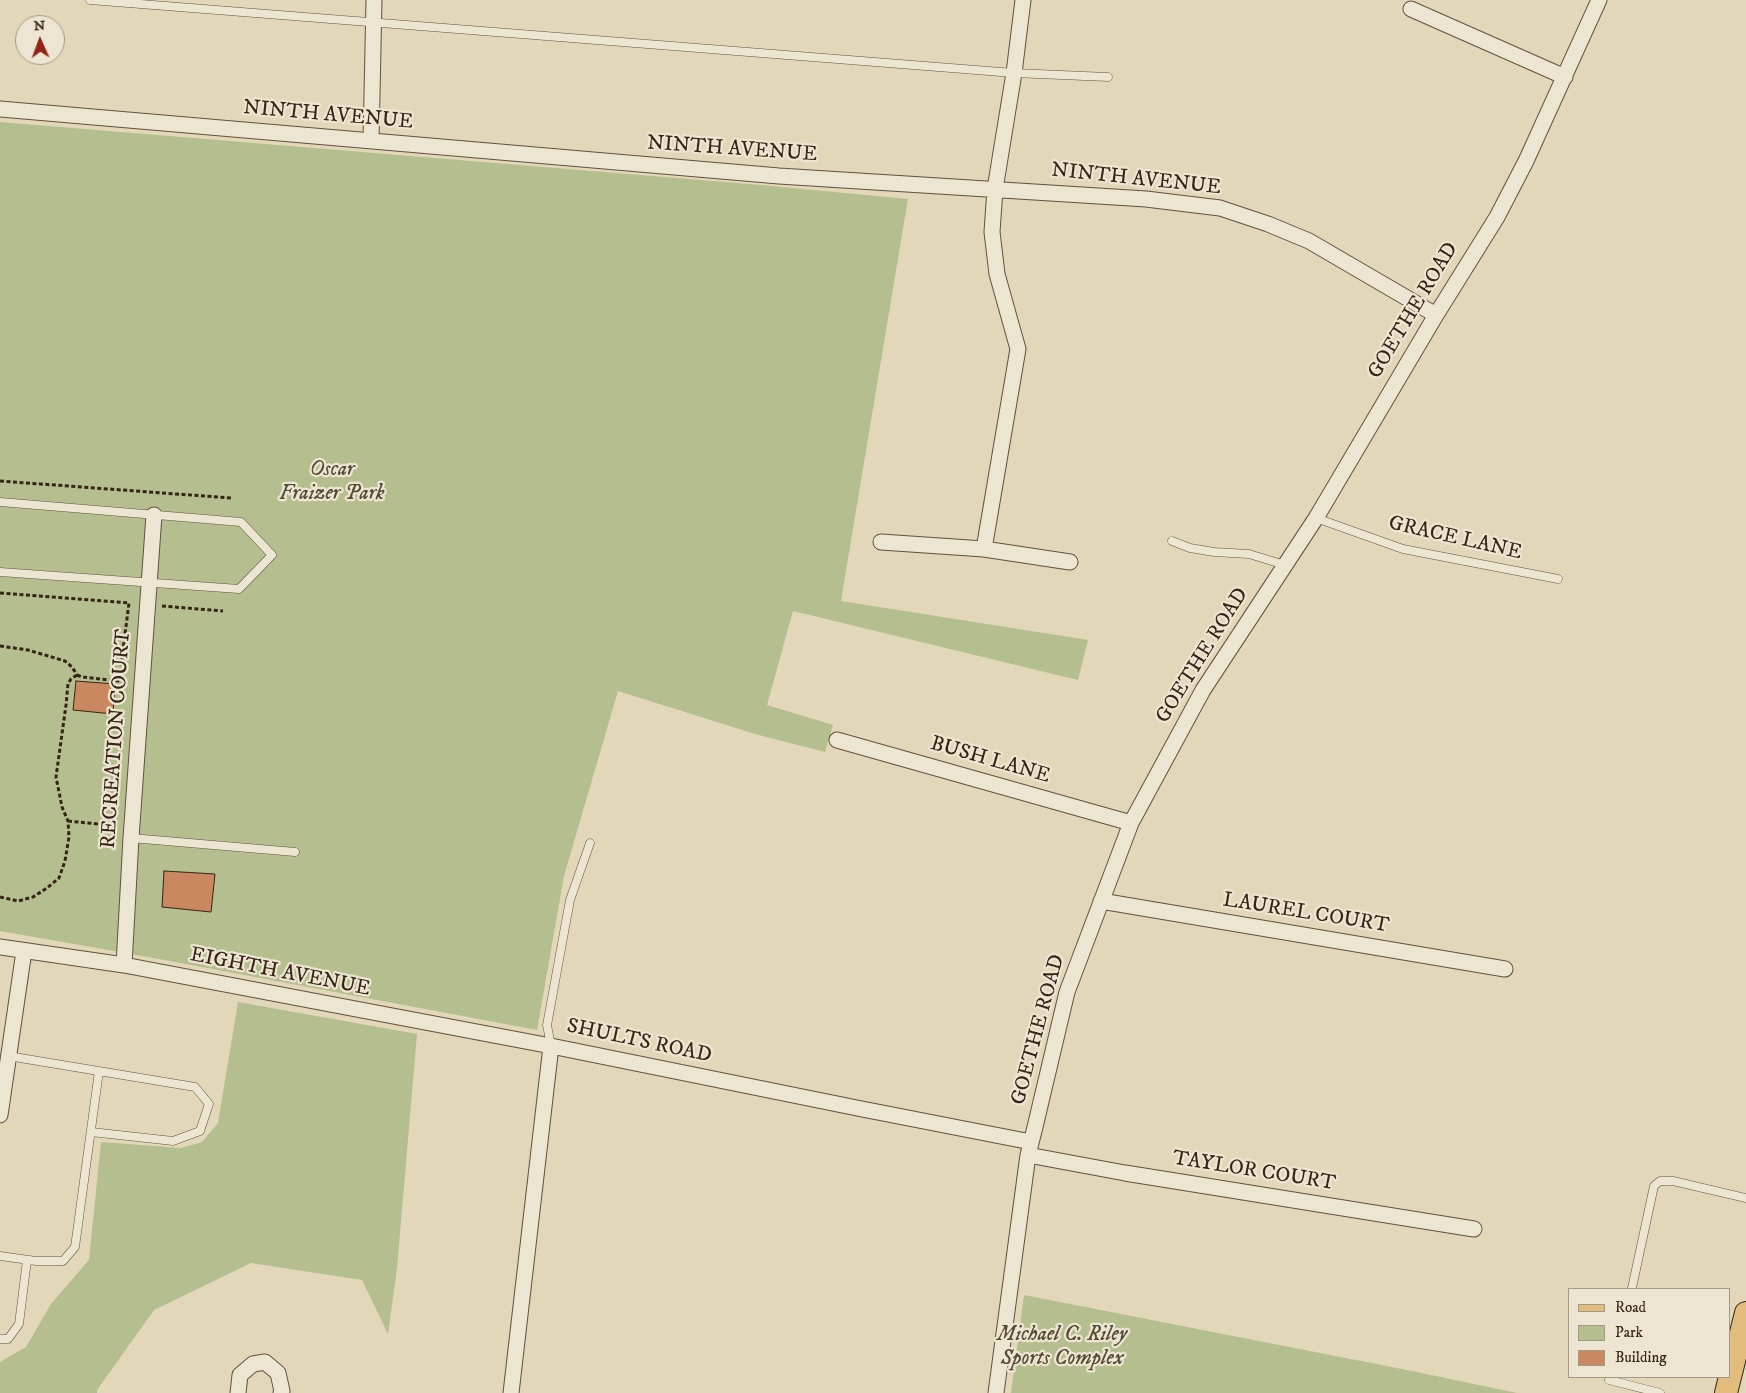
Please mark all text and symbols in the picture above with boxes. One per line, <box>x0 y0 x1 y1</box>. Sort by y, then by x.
north arrow <box>15 15 65 65</box>
text: N <box>33 17 46 35</box>
street label: NINTH AVENUE <box>242 96 414 136</box>
street label: NINTH AVENUE <box>646 131 818 169</box>
street label: NINTH AVENUE <box>1050 159 1222 201</box>
street label: GOETHE ROAD <box>1363 238 1465 384</box>
park label: Oscar Fraizer Park <box>279 458 385 508</box>
street label: GRACE LANE <box>1386 511 1524 567</box>
street label: GOETHE ROAD <box>1151 584 1255 728</box>
street label: RECREATION COURT <box>97 628 137 850</box>
street label: BUSH LANE <box>927 732 1053 790</box>
street label: LAUREL COURT <box>1221 888 1391 940</box>
street label: EIGHTH AVENUE <box>188 943 372 1003</box>
street label: GOETHE ROAD <box>1007 952 1071 1108</box>
street label: SHULTS ROAD <box>564 1014 714 1070</box>
street label: TAYLOR COURT <box>1171 1147 1337 1197</box>
legend <box>1568 1288 1731 1378</box>
text: Road <box>1615 1298 1646 1317</box>
park label: Michael C. Riley Sports Complex <box>997 1323 1127 1373</box>
text: Park <box>1615 1323 1643 1342</box>
text: Building <box>1615 1348 1667 1367</box>

